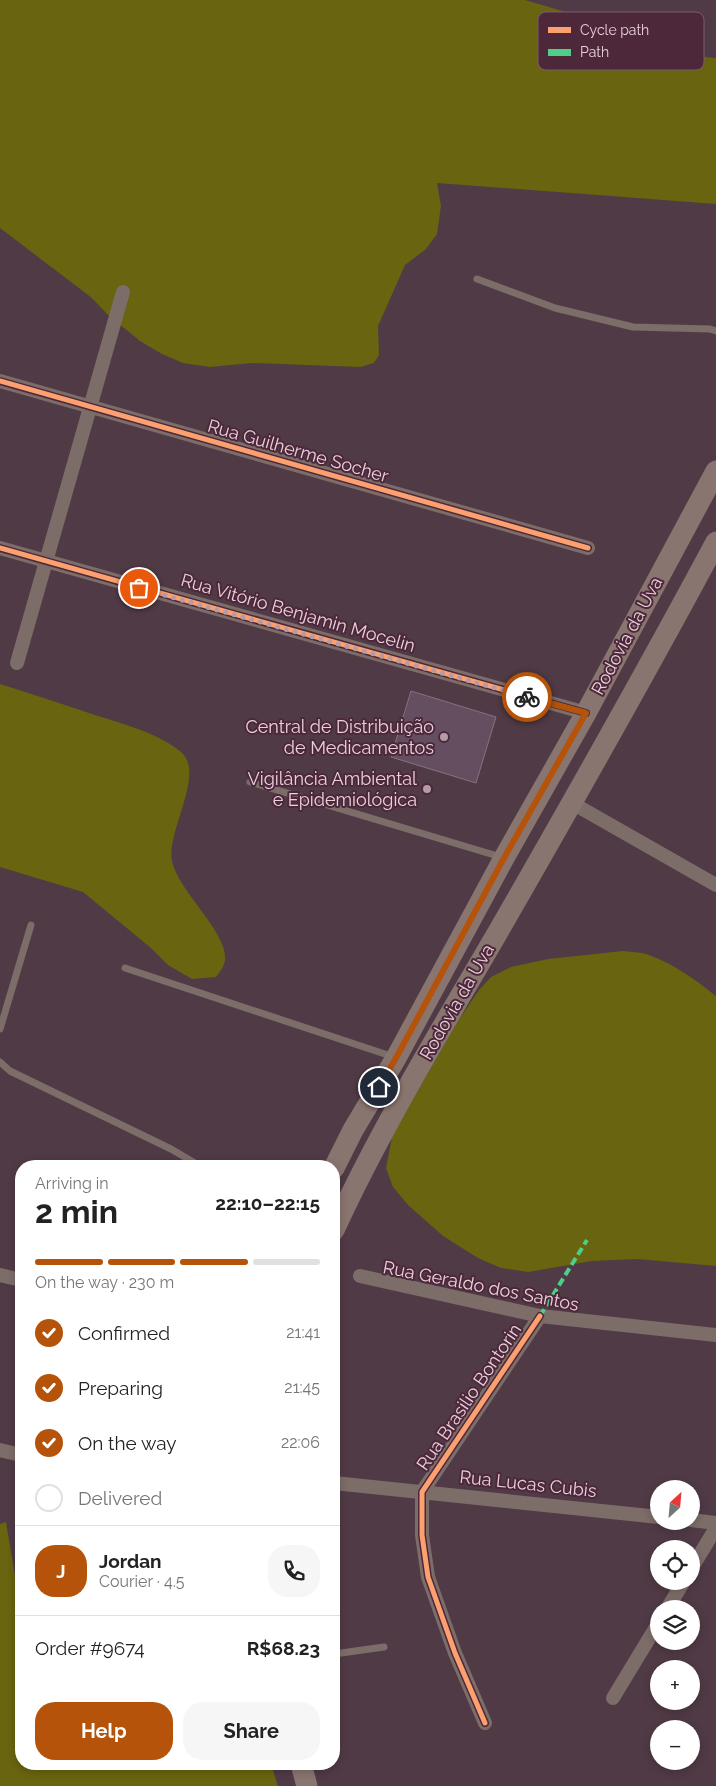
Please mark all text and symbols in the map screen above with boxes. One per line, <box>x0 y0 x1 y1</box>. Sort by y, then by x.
legend <box>538 12 704 70</box>
text: Cycle path <box>580 22 649 38</box>
text: Path <box>580 44 609 60</box>
street label: Rua Guilherme Socher <box>205 415 392 487</box>
pin <box>118 567 160 609</box>
street label: Rua Vitório Benjamin Mocelin <box>179 569 418 656</box>
street label: Rodovia da Uva <box>587 573 666 698</box>
icon: bag <box>125 574 153 602</box>
courier <box>502 672 552 722</box>
icon: bike <box>513 683 541 711</box>
place label: Central de Distribuição de Medicamentos <box>245 716 434 758</box>
marker: Central de Distribuição de Medicamentos <box>438 731 450 743</box>
place label: Vigilância Ambiental e Epidemiológica <box>248 768 417 810</box>
marker: Vigilância Ambiental e Epidemiológica <box>421 783 433 795</box>
street label: Rodovia da Uva <box>415 940 498 1063</box>
pin <box>358 1066 400 1108</box>
icon: home <box>365 1073 393 1101</box>
text: Arriving in <box>35 1174 109 1193</box>
text: 22:10–22:15 <box>215 1192 320 1214</box>
text: 2 min <box>35 1193 118 1230</box>
street label: Rua Geraldo dos Santos <box>381 1256 581 1315</box>
text: On the way · 230 m <box>35 1273 174 1292</box>
icon: check <box>35 1319 63 1347</box>
street label: Rua Brasilio Bontorin <box>412 1320 525 1474</box>
text: Confirmed <box>78 1322 170 1344</box>
text: 21:41 <box>286 1323 320 1342</box>
icon: check <box>35 1374 63 1402</box>
text: Preparing <box>78 1377 163 1399</box>
text: 21:45 <box>284 1378 320 1397</box>
icon: check <box>35 1429 63 1457</box>
text: On the way <box>78 1432 177 1454</box>
text: 22:06 <box>281 1433 320 1452</box>
street label: Rua Lucas Cubis <box>459 1466 598 1501</box>
north arrow <box>650 1480 700 1530</box>
map controls <box>650 1480 700 1770</box>
text: Delivered <box>78 1487 162 1509</box>
button: locate <box>650 1540 700 1590</box>
button: phone <box>268 1545 320 1597</box>
text: Jordan <box>99 1550 162 1572</box>
text: J <box>56 1560 66 1582</box>
text: Courier · 4.5 <box>99 1572 184 1591</box>
button: layers <box>650 1600 700 1650</box>
text: Order #9674 <box>35 1637 145 1659</box>
text: R$68.23 <box>247 1637 320 1659</box>
button: + <box>650 1660 700 1710</box>
button: Help <box>35 1702 173 1760</box>
button: Share <box>183 1702 320 1760</box>
button: − <box>650 1720 700 1770</box>

